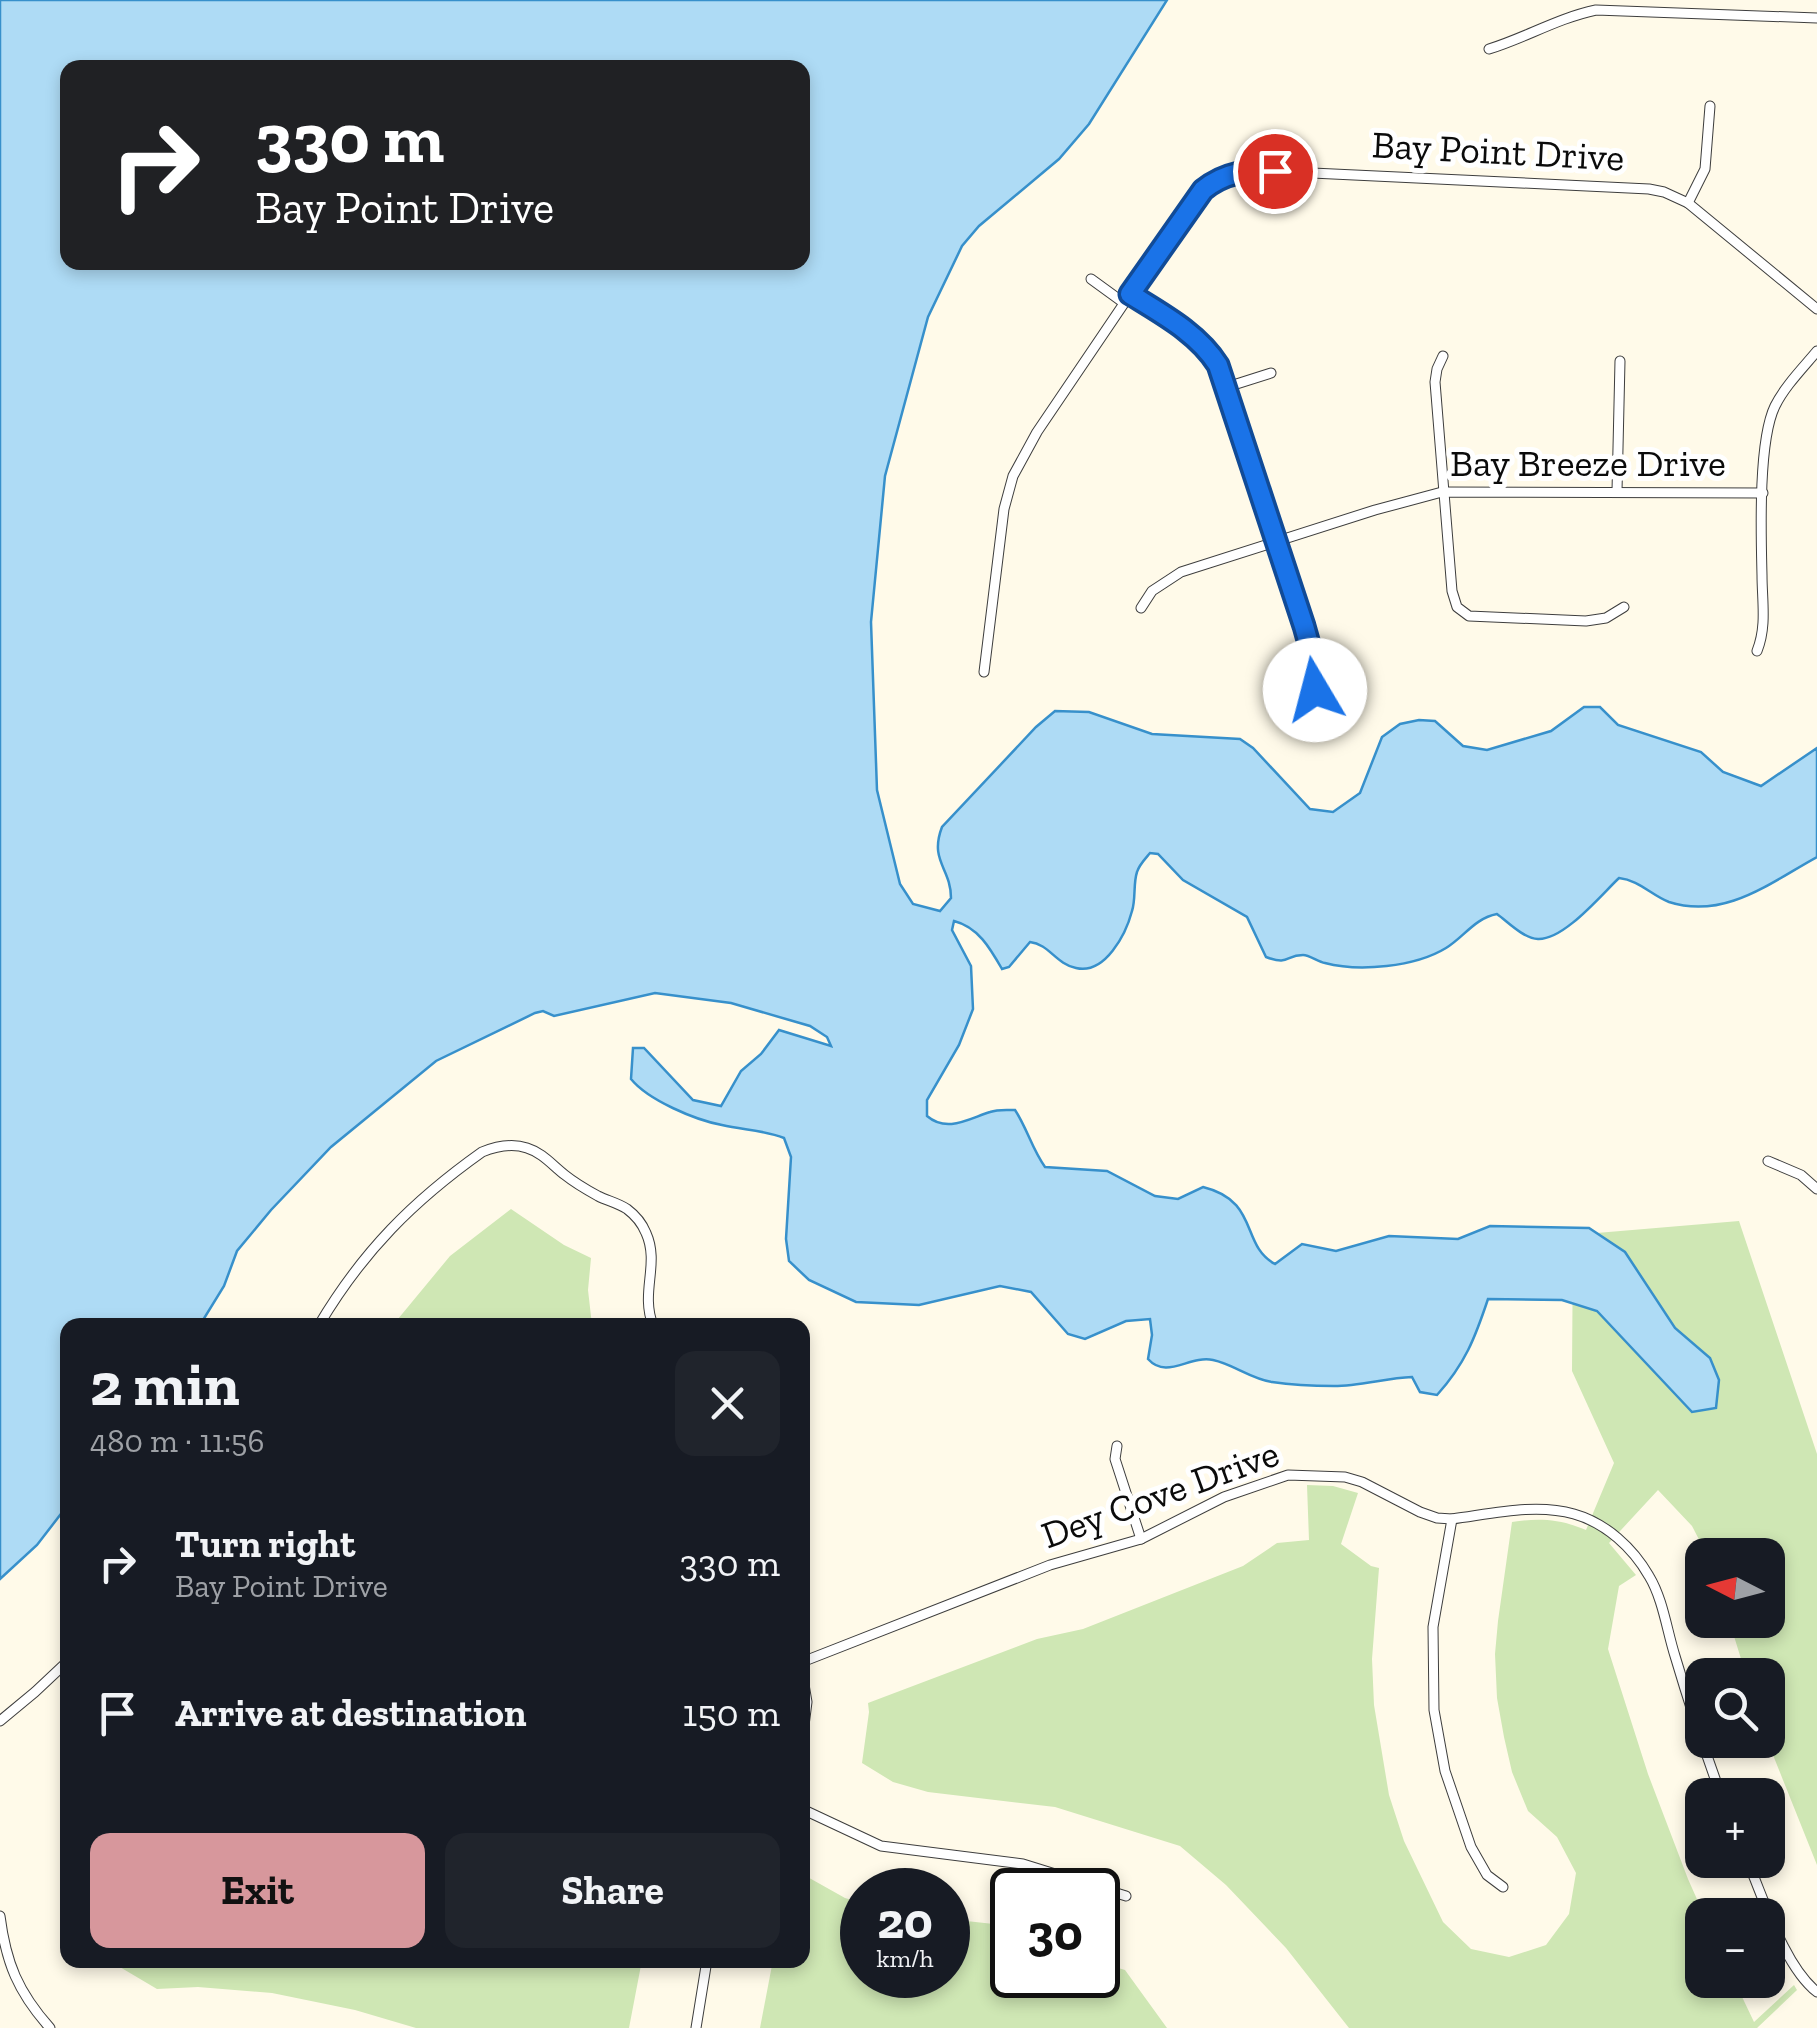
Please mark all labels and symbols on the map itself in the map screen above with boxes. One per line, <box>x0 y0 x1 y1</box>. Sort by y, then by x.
street label: Bay Point Drive <box>1371 121 1625 181</box>
pin <box>1233 129 1318 214</box>
street label: Bay Breeze Drive <box>1450 440 1726 486</box>
position arrow <box>1263 638 1367 742</box>
street label: Dey Cove Drive <box>1035 1430 1285 1558</box>
north arrow <box>1685 1538 1785 1638</box>
speed limit sign: 30 <box>990 1868 1120 1998</box>

